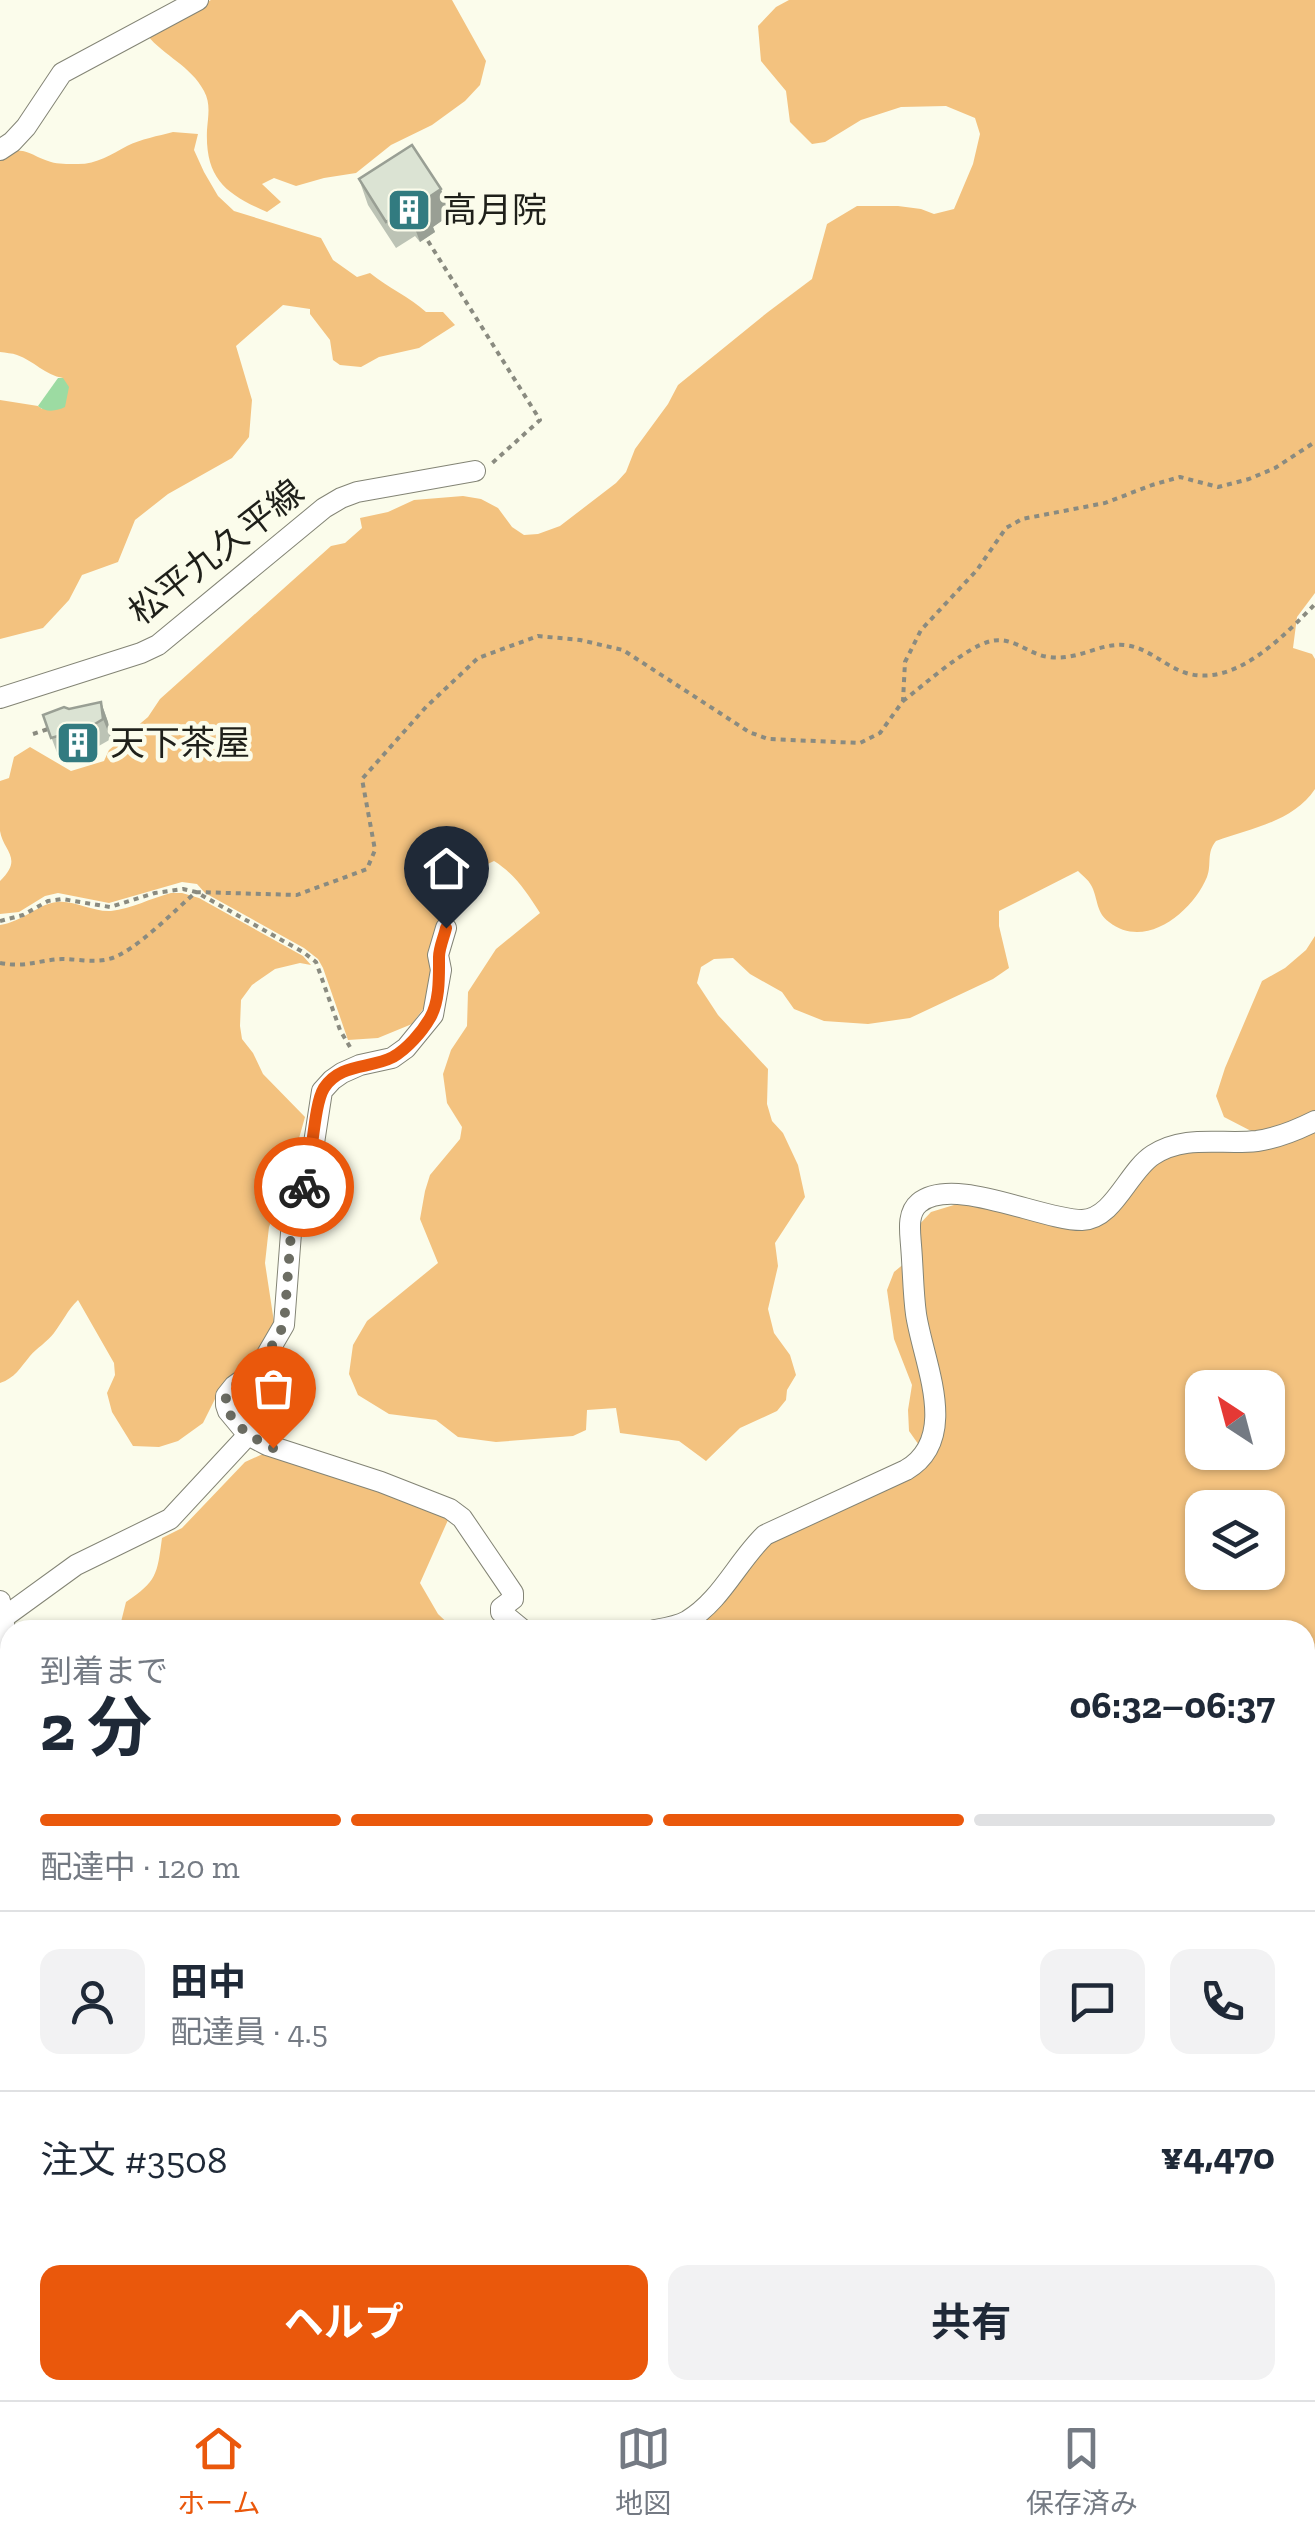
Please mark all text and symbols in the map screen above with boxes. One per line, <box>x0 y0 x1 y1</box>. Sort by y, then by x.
building icon: 高月院 <box>386 187 432 233</box>
place label: 高月院 <box>442 189 547 231</box>
street label: 松平九久平線 <box>120 471 312 633</box>
building icon: 天下茶屋 <box>55 720 101 766</box>
place label: 天下茶屋 <box>110 722 250 764</box>
pin <box>404 826 489 929</box>
icon: home <box>419 841 474 896</box>
courier <box>254 1137 354 1237</box>
icon: bike <box>277 1160 332 1215</box>
pin <box>231 1346 316 1449</box>
icon: bag <box>246 1361 301 1416</box>
north arrow <box>1185 1370 1285 1470</box>
map controls <box>1185 1370 1285 1590</box>
button: layers <box>1185 1490 1285 1590</box>
text: 到着まで <box>40 1652 168 1690</box>
text: 06:32–06:37 <box>1069 1682 1275 1728</box>
text: 2 分 <box>40 1689 152 1767</box>
text: 配達中 · 120 m <box>40 1848 240 1886</box>
button: person <box>40 1949 145 2054</box>
button: chat <box>1040 1949 1145 2054</box>
button: phone <box>1170 1949 1275 2054</box>
text: 田中 <box>170 1959 246 2005</box>
text: 配達員 · 4.5 <box>170 2013 328 2051</box>
text: ¥4,470 <box>1161 2133 1275 2179</box>
text: 注文 #3508 <box>40 2137 227 2183</box>
button: ヘルプ <box>40 2265 648 2380</box>
button: 共有 <box>668 2265 1275 2380</box>
tab: ホーム <box>177 2421 260 2521</box>
tab: 地図 <box>615 2421 671 2521</box>
tab: 保存済み <box>1026 2421 1138 2521</box>

